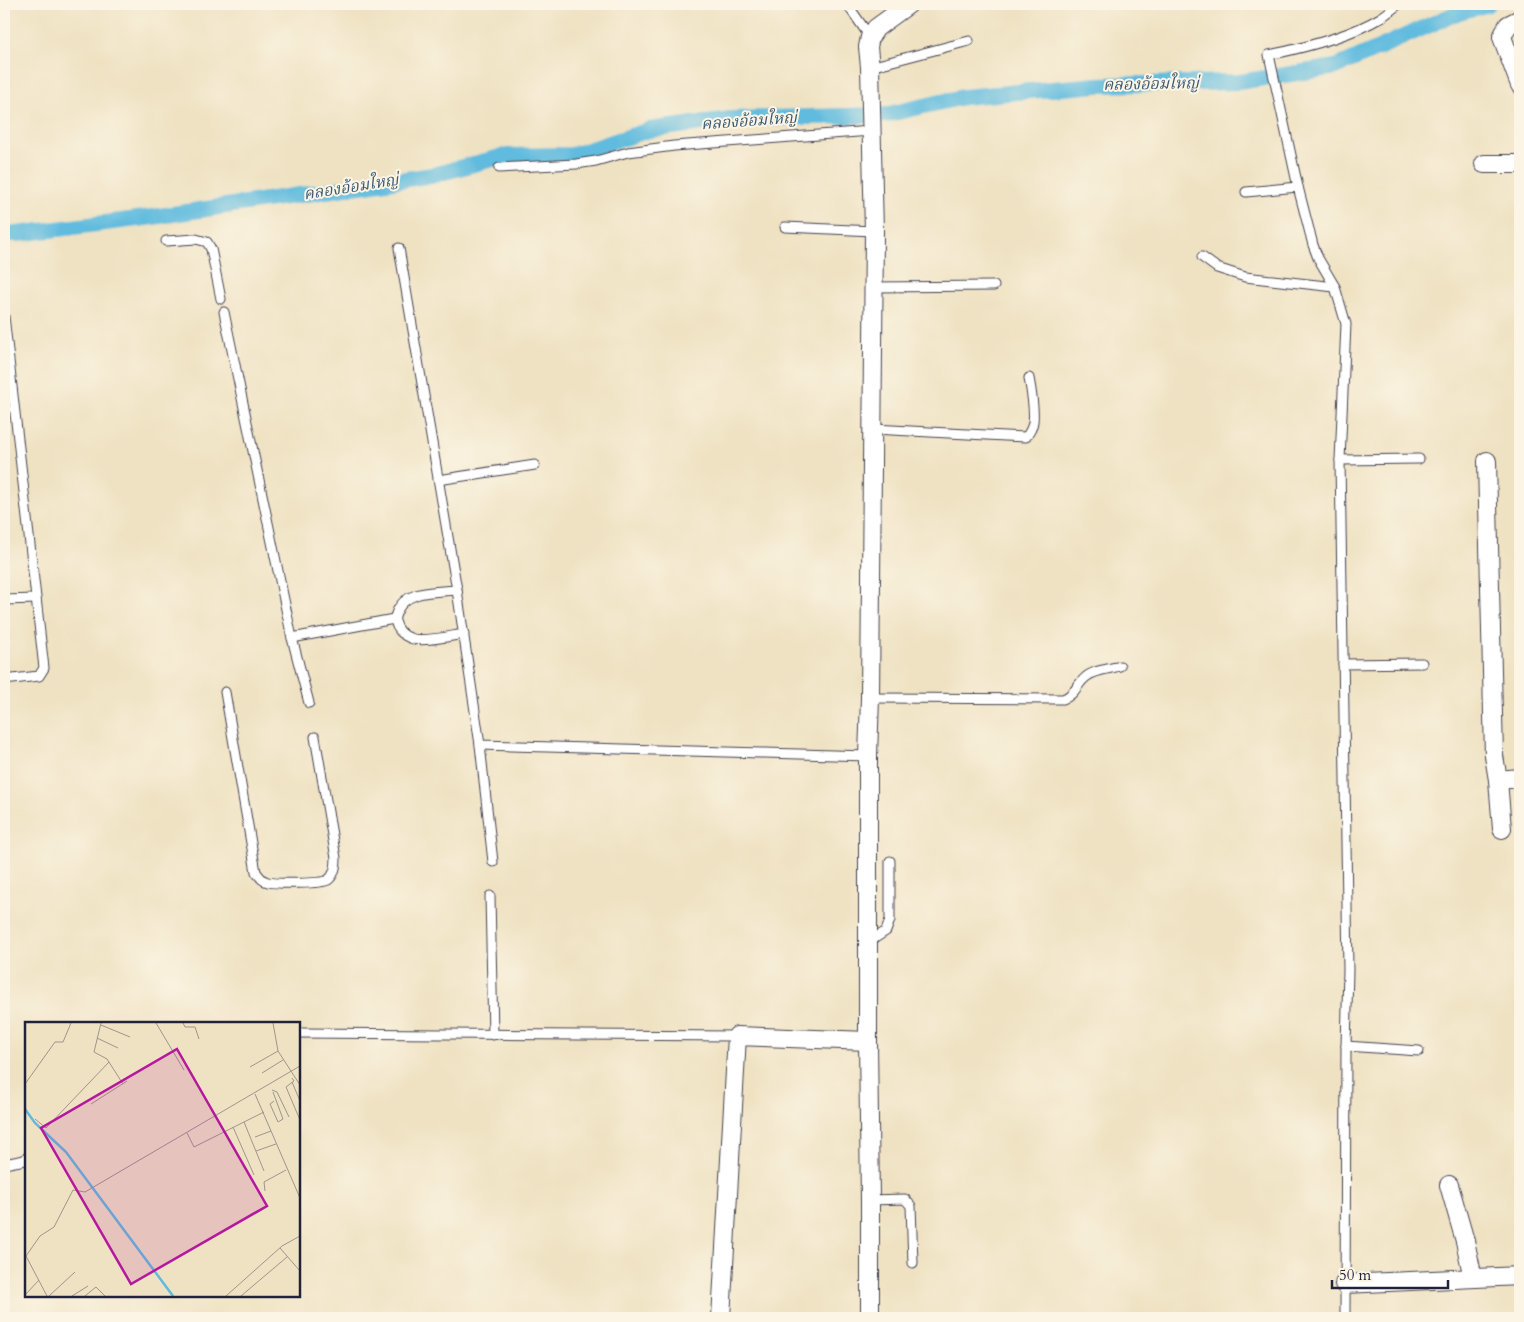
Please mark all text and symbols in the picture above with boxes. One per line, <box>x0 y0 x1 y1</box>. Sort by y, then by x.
water label: คลองอ้อมใหญ่ <box>1103 71 1201 96</box>
water label: คลองอ้อมใหญ่ <box>700 106 800 135</box>
water label: คลองอ้อมใหญ่ <box>302 167 402 205</box>
inset map <box>25 1022 300 1297</box>
scale bar <box>1332 1257 1448 1289</box>
text: 50 m <box>1339 1265 1371 1285</box>

